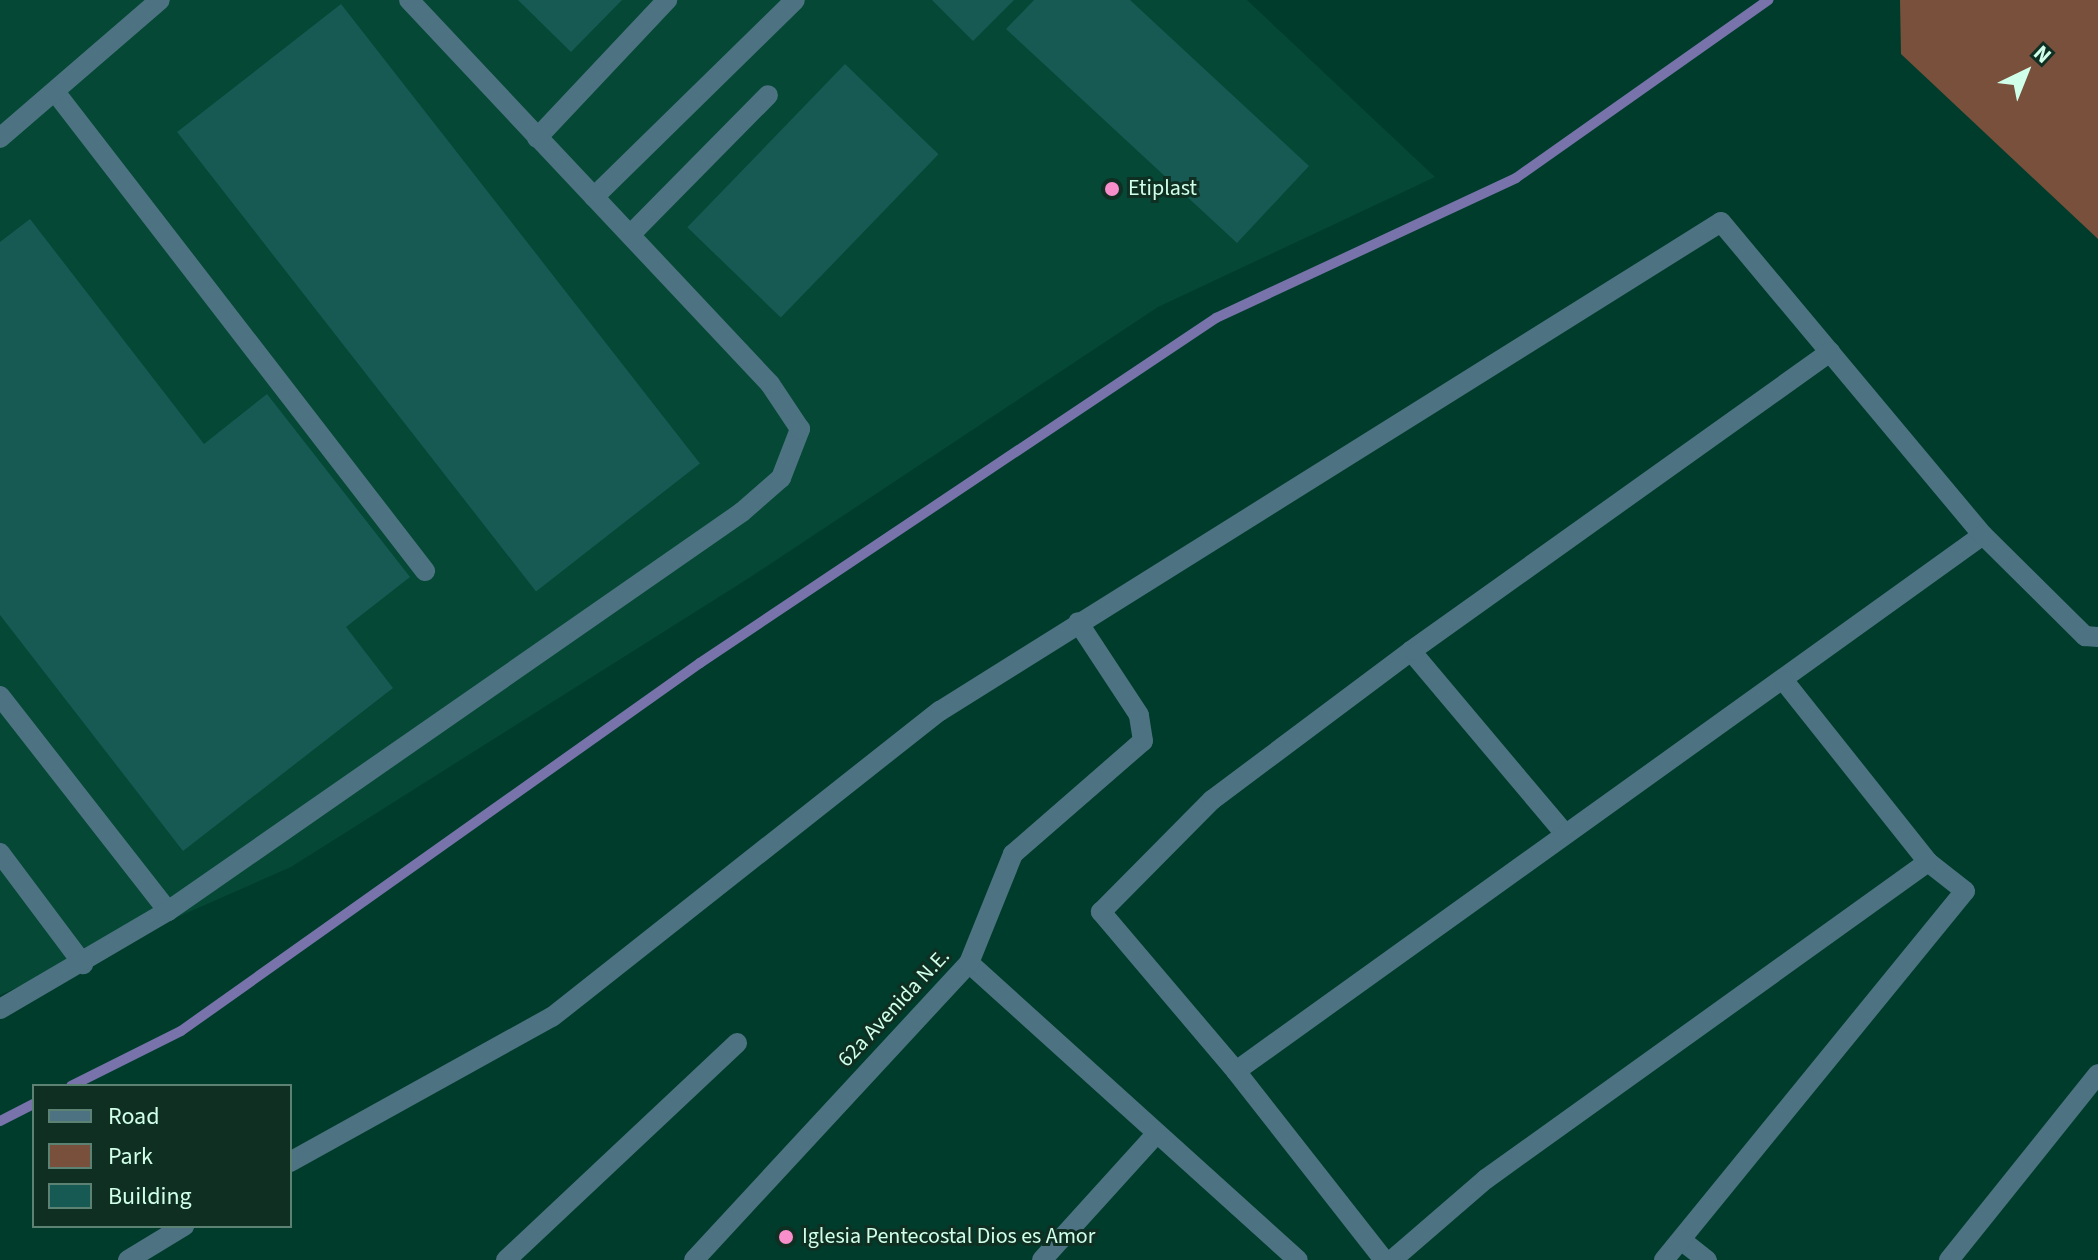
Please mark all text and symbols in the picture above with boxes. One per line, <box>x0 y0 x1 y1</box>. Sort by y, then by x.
north arrow <box>1986 32 2066 112</box>
text: N <box>2026 38 2059 71</box>
place label: Etiplast <box>1128 176 1197 202</box>
marker: Etiplast <box>1103 180 1121 198</box>
street label: 62a Avenida N.E. <box>832 943 956 1073</box>
legend <box>32 1084 292 1228</box>
text: Road <box>108 1099 160 1134</box>
text: Park <box>108 1139 153 1174</box>
text: Building <box>108 1179 192 1214</box>
place label: Iglesia Pentecostal Dios es Amor <box>802 1224 1095 1250</box>
marker: Iglesia Pentecostal Dios es Amor <box>777 1228 795 1246</box>

